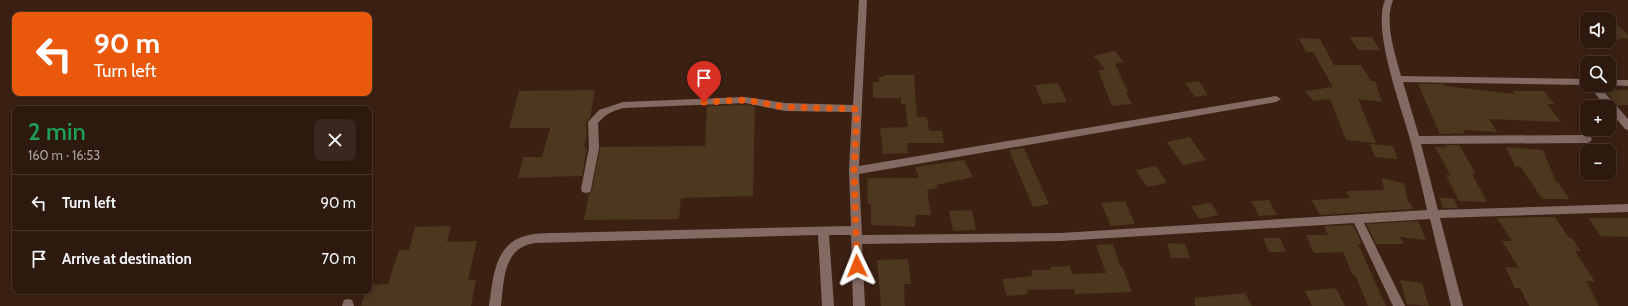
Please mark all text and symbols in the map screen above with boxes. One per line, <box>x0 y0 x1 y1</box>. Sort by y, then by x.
map controls <box>1580 12 1616 180</box>
button: sound <box>1580 12 1616 48</box>
text: 90 m <box>94 26 160 60</box>
icon: left <box>28 28 80 80</box>
button: search <box>1580 56 1616 92</box>
text: Turn left <box>94 60 157 82</box>
pin <box>687 61 721 102</box>
icon: arrive <box>693 67 715 89</box>
button: + <box>1580 100 1616 136</box>
text: 2 min <box>28 117 86 146</box>
button: close <box>314 119 356 161</box>
button: − <box>1580 144 1616 180</box>
text: 160 m · 16:53 <box>28 147 100 163</box>
icon: left <box>28 192 50 214</box>
text: Turn left <box>62 194 116 212</box>
text: 90 m <box>320 194 356 212</box>
position arrow <box>836 245 878 287</box>
icon: arrive <box>28 248 50 270</box>
text: Arrive at destination <box>62 250 192 268</box>
text: 70 m <box>322 250 356 268</box>

